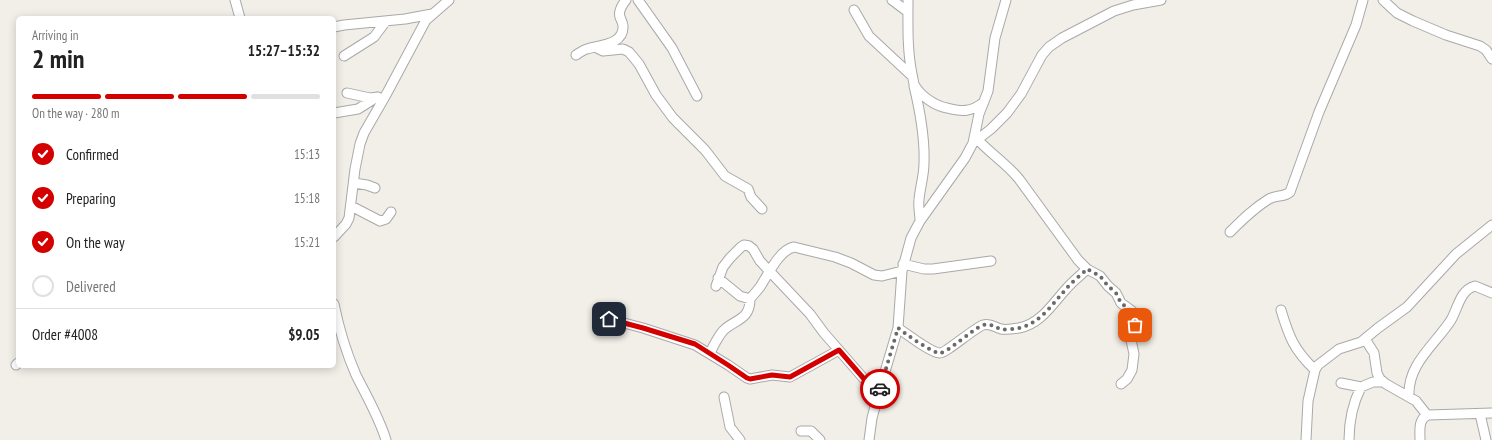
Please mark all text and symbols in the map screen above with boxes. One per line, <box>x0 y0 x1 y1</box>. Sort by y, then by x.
text: Arriving in <box>32 27 79 44</box>
text: 15:27–15:32 <box>248 41 320 60</box>
text: 2 min <box>32 42 85 75</box>
text: On the way · 280 m <box>32 105 119 122</box>
icon: check <box>32 143 54 165</box>
text: Confirmed <box>66 145 119 164</box>
text: 15:13 <box>294 146 320 163</box>
icon: check <box>32 187 54 209</box>
text: Preparing <box>66 189 116 208</box>
text: 15:18 <box>294 190 320 207</box>
icon: check <box>32 231 54 253</box>
text: On the way <box>66 233 125 252</box>
text: 15:21 <box>294 234 320 251</box>
text: Delivered <box>66 277 116 296</box>
pin <box>592 302 626 336</box>
icon: home <box>598 308 620 330</box>
pin <box>1118 308 1152 342</box>
icon: bag <box>1124 314 1146 336</box>
text: Order #4008 <box>32 325 98 344</box>
text: $9.05 <box>288 325 320 344</box>
courier <box>860 369 900 409</box>
icon: car <box>869 378 891 400</box>

